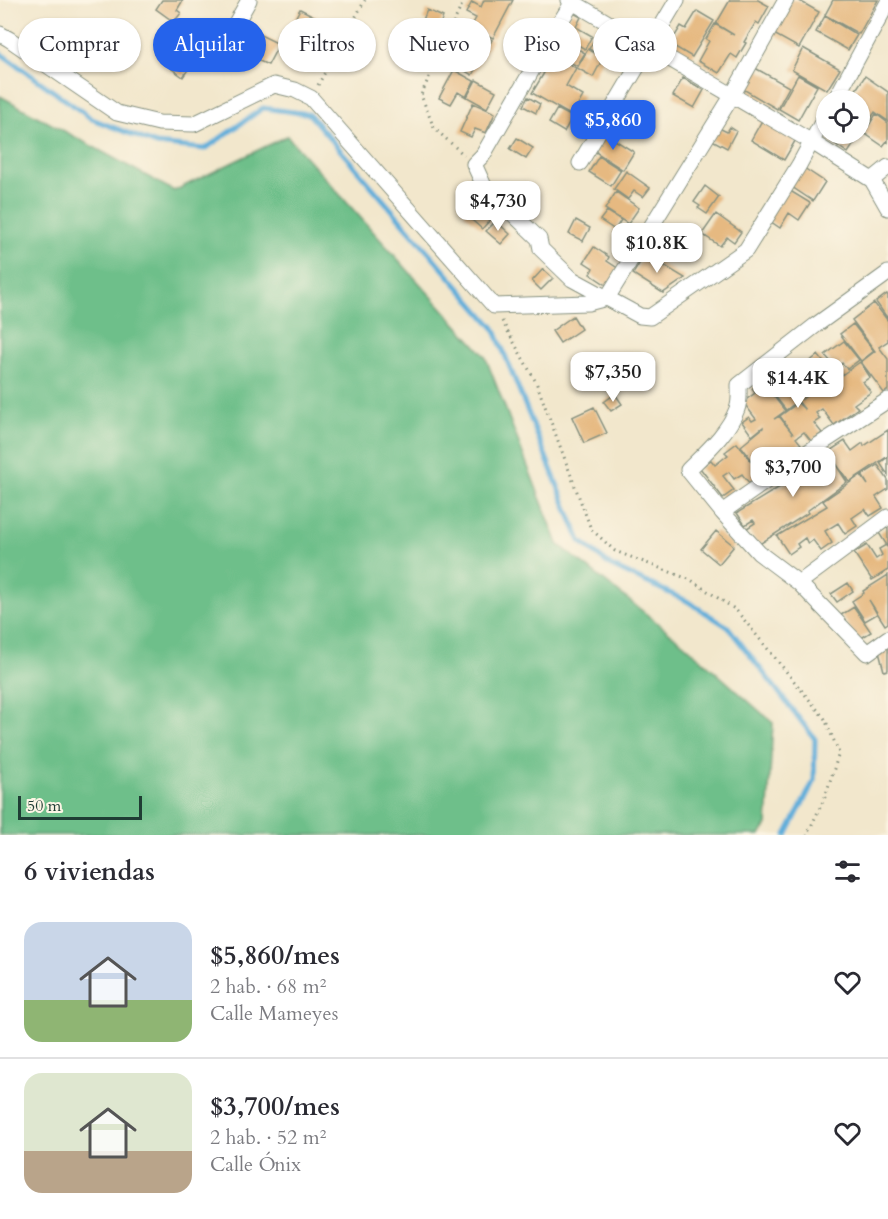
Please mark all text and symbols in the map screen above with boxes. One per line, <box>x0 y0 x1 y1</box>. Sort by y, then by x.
chip: Comprar <box>18 18 141 72</box>
chip: Alquilar <box>153 18 266 72</box>
chip: Filtros <box>278 18 376 72</box>
chip: Nuevo <box>388 18 491 72</box>
chip: Piso <box>503 18 581 72</box>
chip: Casa <box>593 18 677 72</box>
map controls <box>816 90 870 144</box>
button: locate <box>816 90 870 144</box>
pin: $5,860 <box>564 100 662 151</box>
text: $5,860 <box>584 106 642 133</box>
pin: $4,730 <box>449 181 547 232</box>
text: $4,730 <box>469 187 527 214</box>
pin: $10.8K <box>608 223 706 274</box>
text: $10.8K <box>626 229 688 256</box>
pin: $7,350 <box>564 352 662 403</box>
text: $7,350 <box>584 358 642 385</box>
pin: $14.4K <box>749 358 847 409</box>
text: $14.4K <box>767 364 829 391</box>
pin: $3,700 <box>744 447 842 498</box>
text: $3,700 <box>764 453 822 480</box>
scale bar <box>18 793 142 820</box>
text: 50 m <box>27 795 61 817</box>
text: 6 viviendas <box>24 854 155 889</box>
icon: filters <box>831 855 864 888</box>
text: $5,860/mes <box>210 938 340 973</box>
icon: home <box>72 946 144 1018</box>
icon: heart <box>831 966 864 999</box>
text: 2 hab. · 68 m² <box>210 973 326 1000</box>
text: Calle Mameyes <box>210 1000 338 1027</box>
text: $3,700/mes <box>210 1089 340 1124</box>
icon: home <box>72 1097 144 1169</box>
icon: heart <box>831 1117 864 1150</box>
text: 2 hab. · 52 m² <box>210 1124 326 1151</box>
text: Calle Ónix <box>210 1151 301 1178</box>

